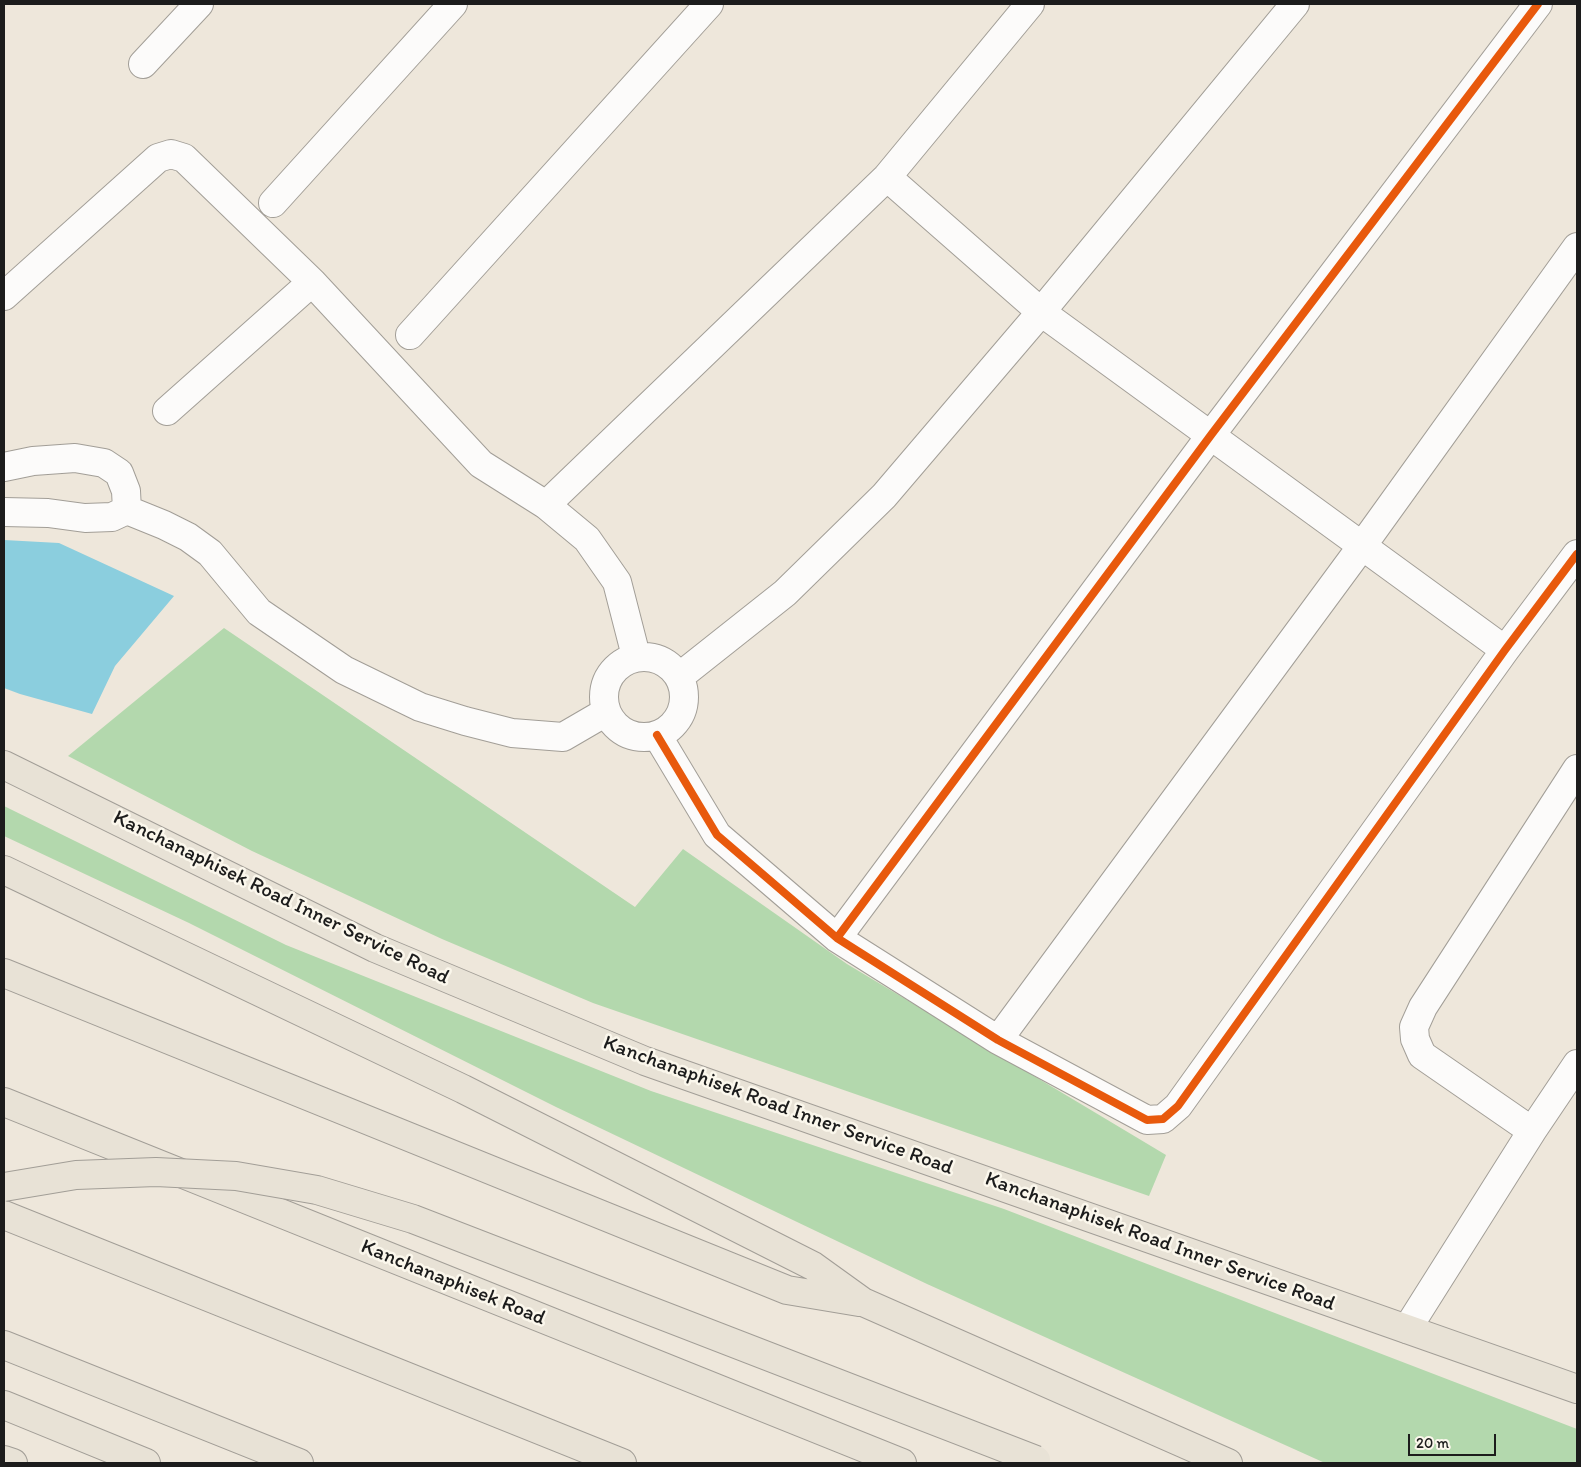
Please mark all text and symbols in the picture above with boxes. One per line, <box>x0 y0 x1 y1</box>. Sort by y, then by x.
street label: Kanchanaphisek Road Inner Service Road <box>109 805 453 991</box>
street label: Kanchanaphisek Road Inner Service Road <box>599 1031 957 1181</box>
street label: Kanchanaphisek Road Inner Service Road <box>981 1167 1339 1317</box>
street label: Kanchanaphisek Road <box>357 1234 549 1332</box>
scale bar <box>1411 1424 1498 1456</box>
text: 20 m <box>1416 1434 1449 1452</box>

